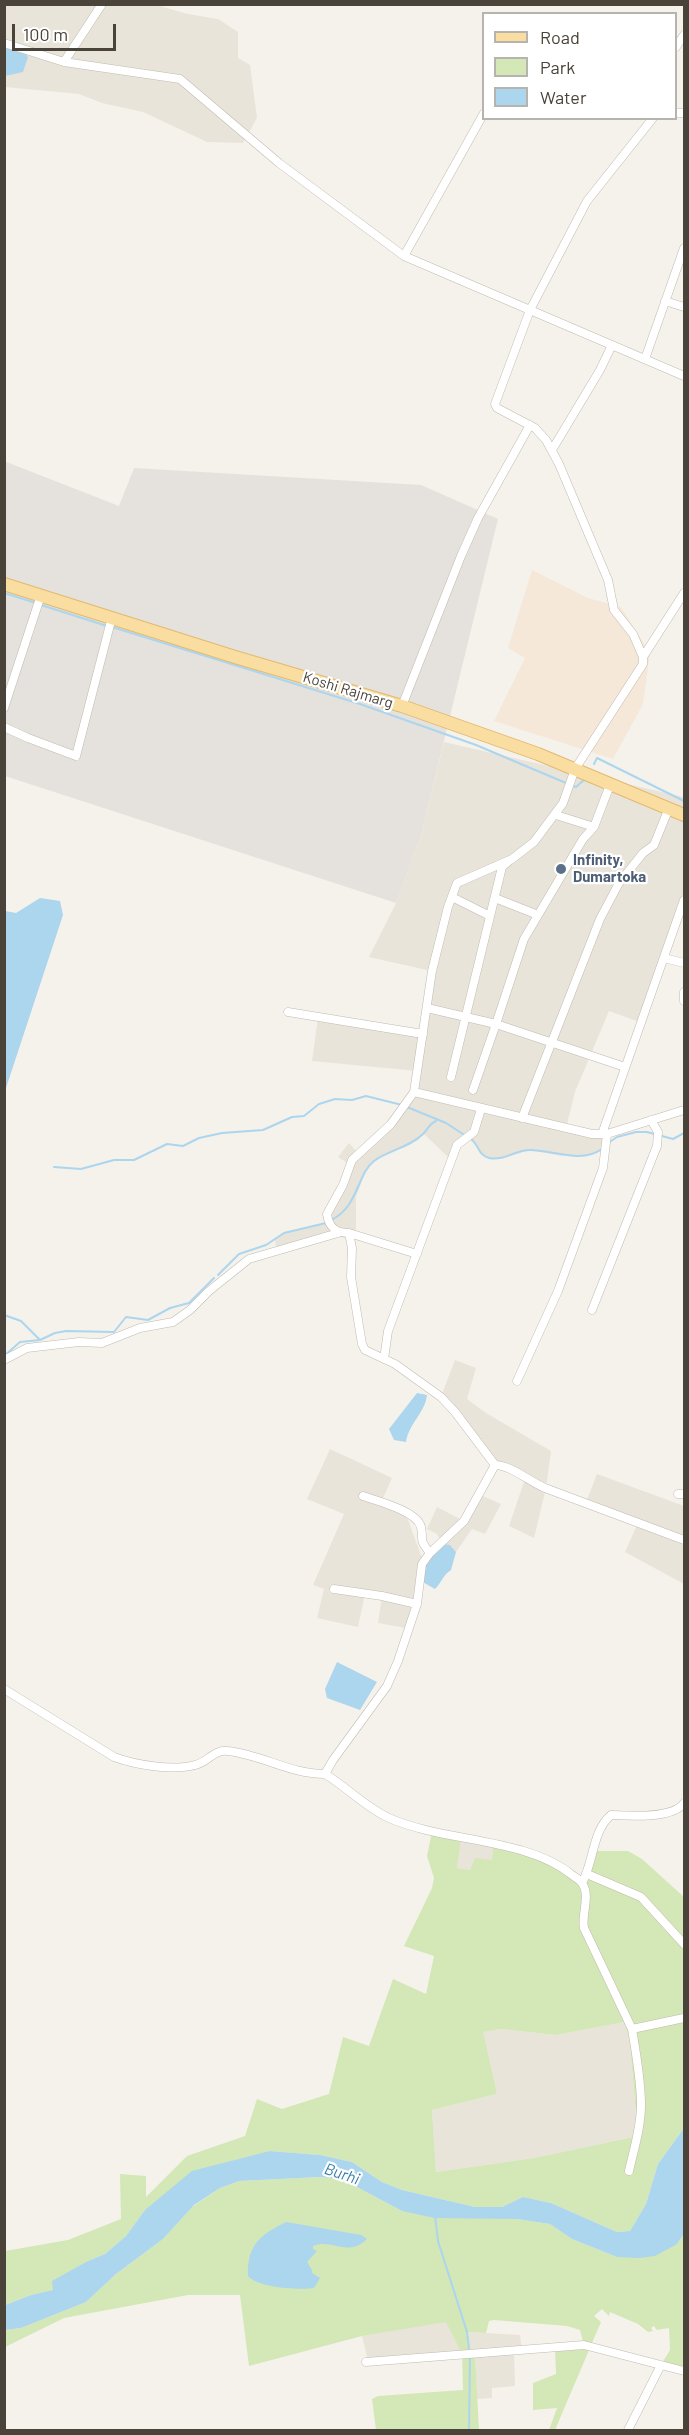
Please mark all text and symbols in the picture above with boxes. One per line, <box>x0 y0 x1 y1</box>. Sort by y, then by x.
scale bar <box>15 12 118 50</box>
legend <box>482 12 677 120</box>
text: 100 m <box>23 23 68 45</box>
text: Road <box>540 26 580 48</box>
text: Park <box>540 56 575 78</box>
text: Water <box>540 86 587 108</box>
street label: Koshi Rajmarg <box>301 668 395 712</box>
place label: Infinity, Dumartoka <box>573 851 646 886</box>
marker: Infinity, Dumartoka <box>554 862 568 876</box>
water label: Burhi <box>322 2159 362 2189</box>

